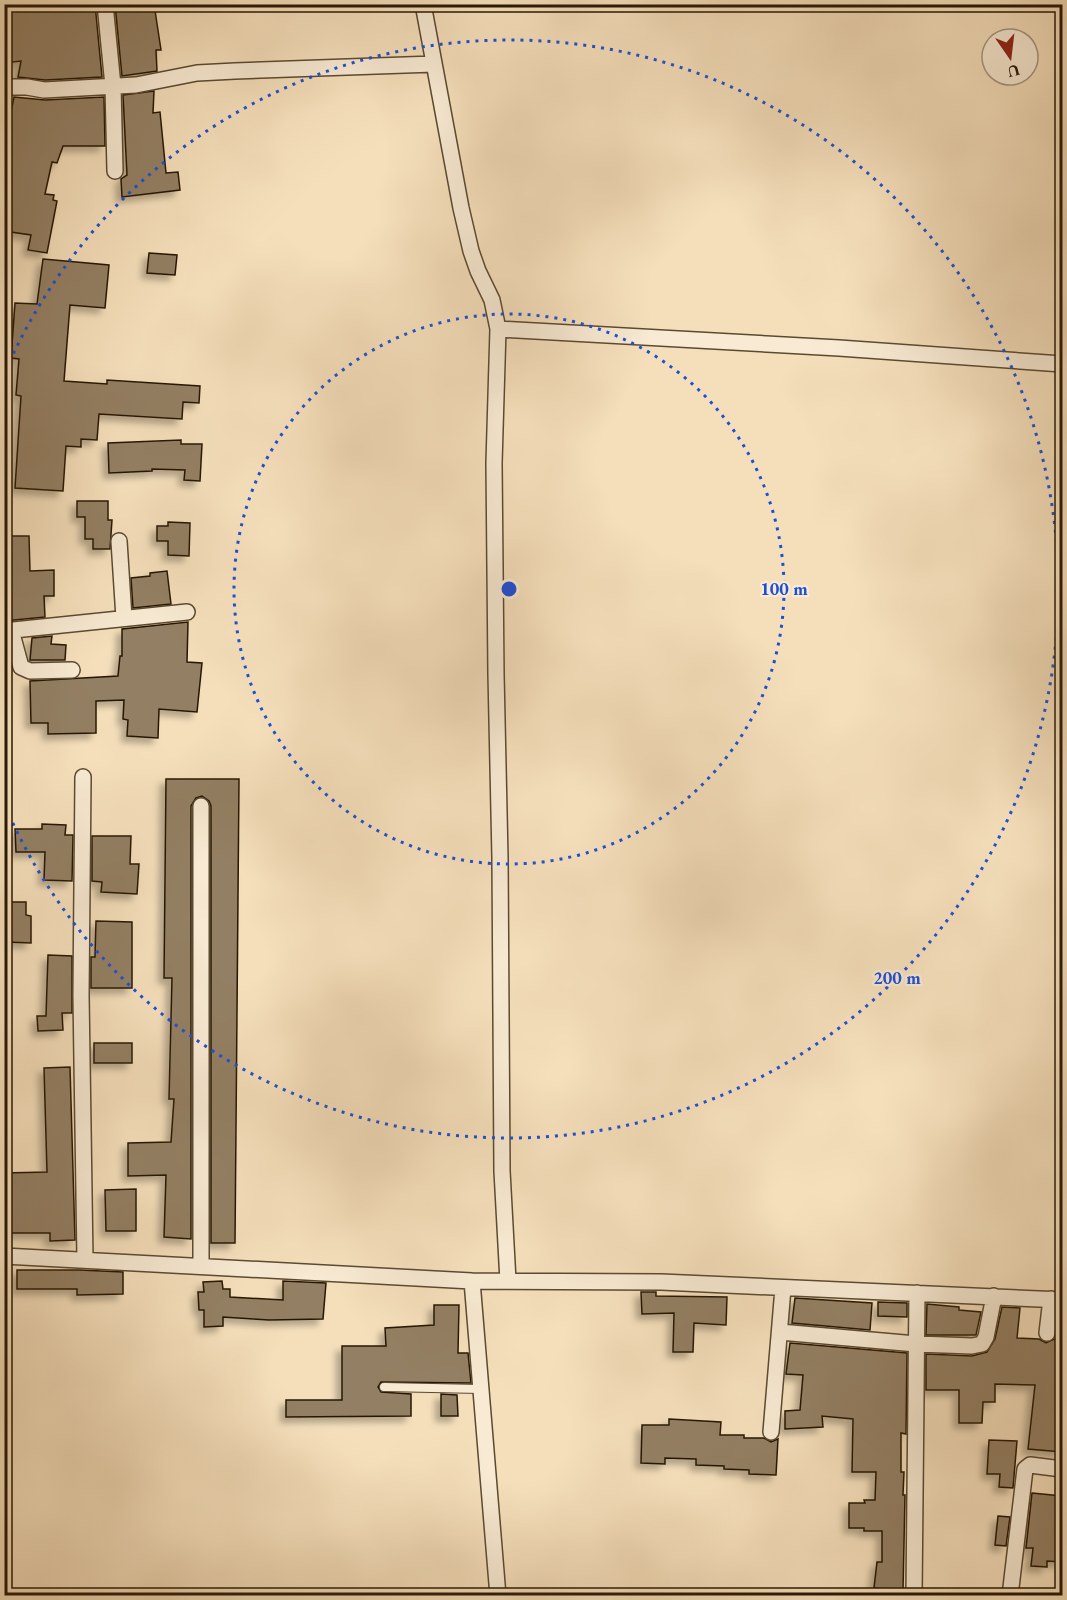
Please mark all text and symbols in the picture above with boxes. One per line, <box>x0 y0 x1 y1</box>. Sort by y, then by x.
north arrow <box>980 27 1040 87</box>
text: U <box>1005 59 1022 83</box>
text: 100 m <box>760 577 808 600</box>
centre of rings <box>499 579 519 599</box>
text: 200 m <box>873 966 921 989</box>

